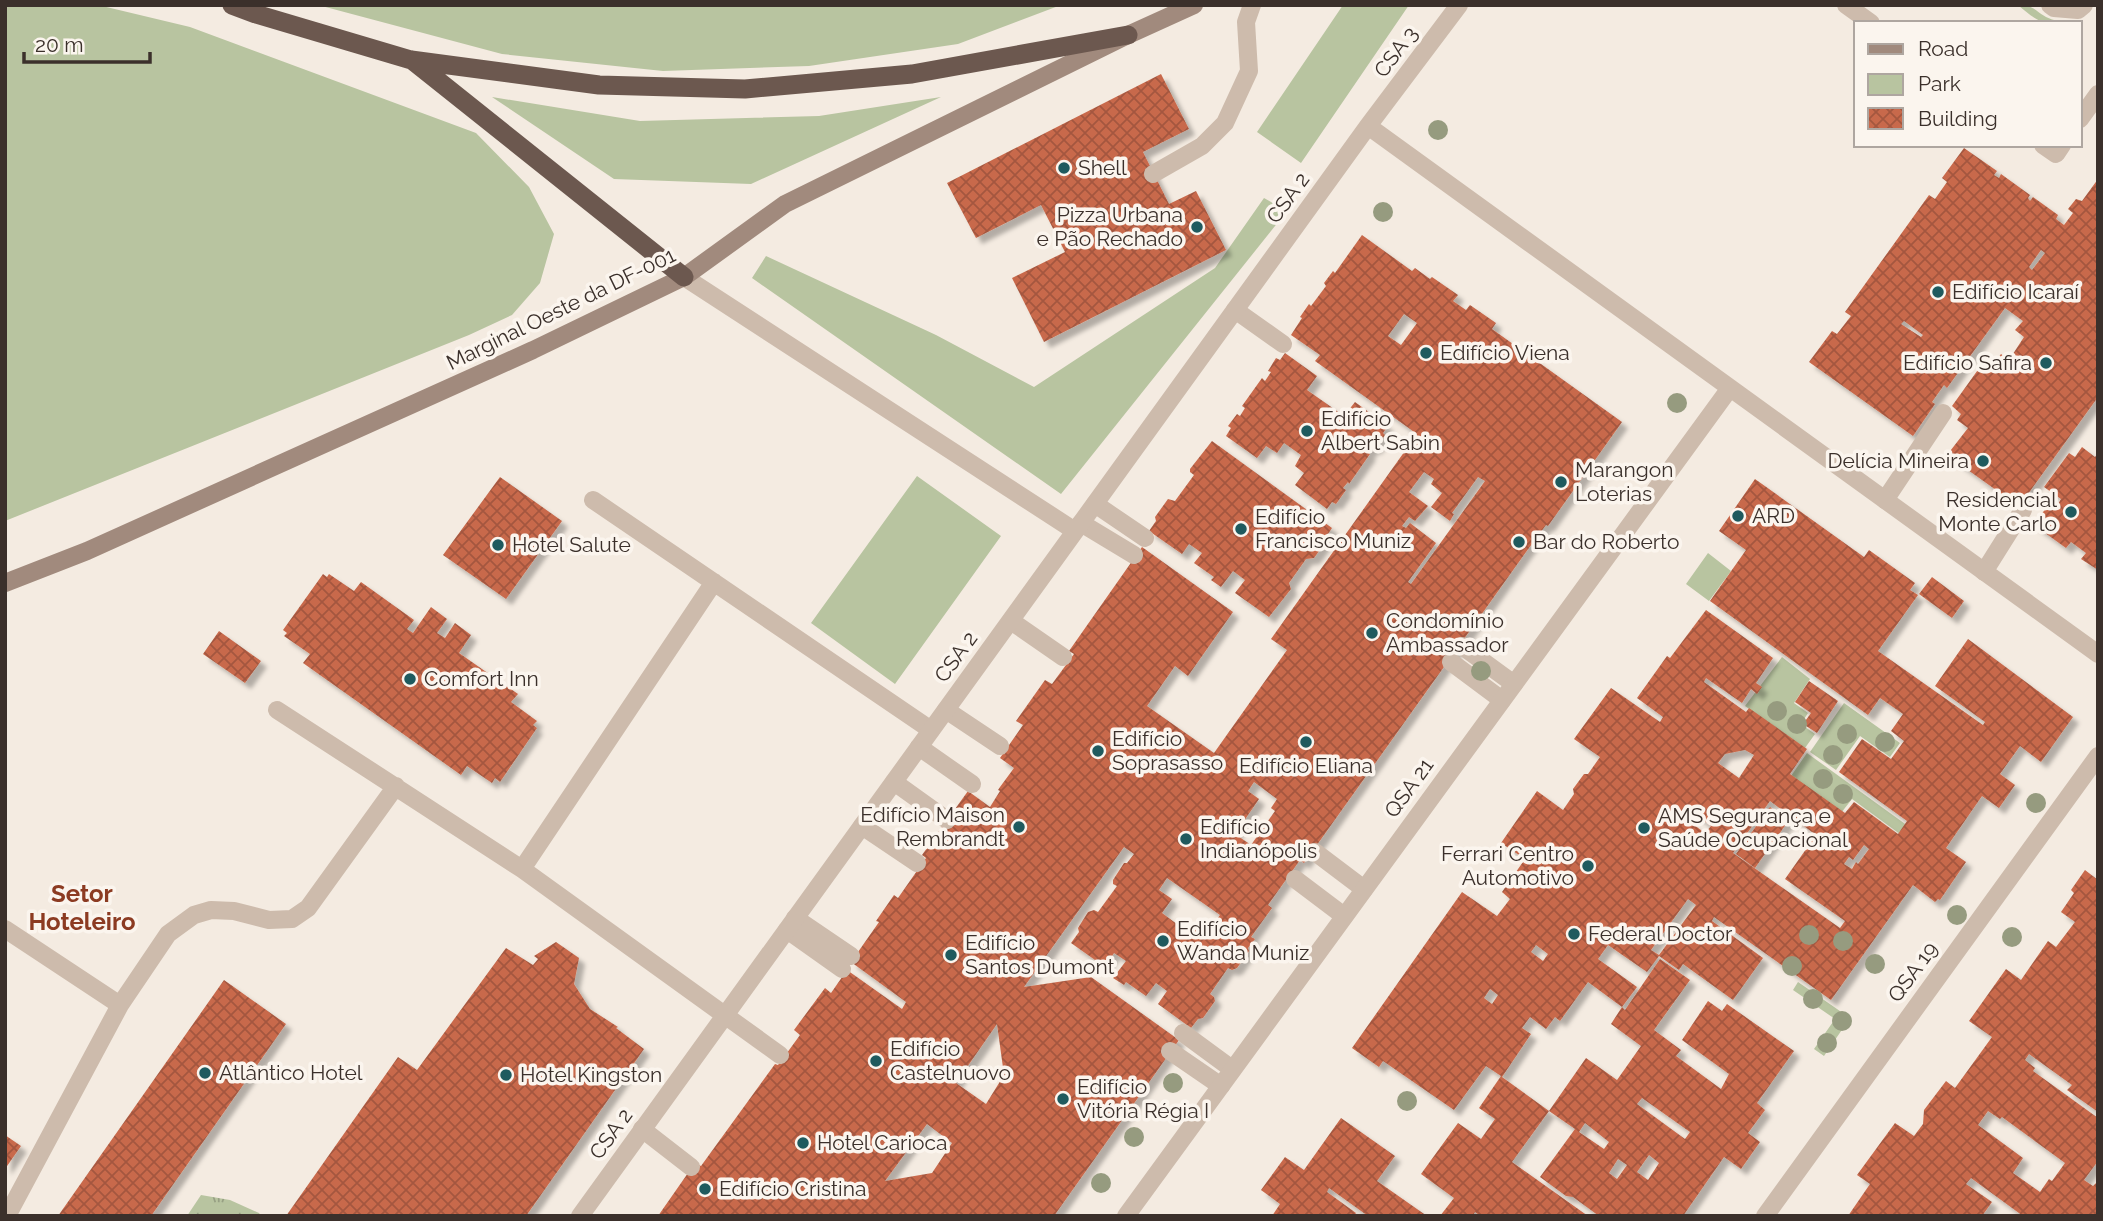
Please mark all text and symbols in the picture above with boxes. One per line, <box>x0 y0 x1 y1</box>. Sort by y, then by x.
scale bar <box>24 21 150 65</box>
street label: CSA 3 <box>1368 21 1423 82</box>
legend <box>1854 21 2082 147</box>
text: 20 m <box>35 32 83 57</box>
text: Road <box>1918 36 1968 61</box>
text: Park <box>1918 71 1961 96</box>
text: Building <box>1918 106 1998 131</box>
place label: Shell <box>1078 155 1127 180</box>
marker: Shell <box>1056 160 1072 176</box>
street label: CSA 2 <box>1261 167 1314 228</box>
place label: Pizza Urbana e Pão Rechado <box>1037 202 1183 251</box>
marker: Pizza Urbana e Pão Rechado <box>1189 219 1205 235</box>
street label: Marginal Oeste da DF-001 <box>442 242 679 375</box>
place label: Edifício Icaraí <box>1952 279 2079 304</box>
marker: Edifício Icaraí <box>1930 284 1946 300</box>
place label: Edifício Viena <box>1440 340 1570 365</box>
marker: Edifício Viena <box>1418 345 1434 361</box>
place label: Edifício Safira <box>1903 350 2032 375</box>
marker: Edifício Safira <box>2038 355 2054 371</box>
place label: Edifício Albert Sabin <box>1321 406 1440 455</box>
marker: Edifício Albert Sabin <box>1299 423 1315 439</box>
place label: Delícia Mineira <box>1828 448 1969 473</box>
marker: Delícia Mineira <box>1975 453 1991 469</box>
place label: Marangon Loterias <box>1575 457 1674 506</box>
marker: Marangon Loterias <box>1553 474 1569 490</box>
place label: Residencial Monte Carlo <box>1938 487 2057 536</box>
place label: ARD <box>1752 503 1795 528</box>
place label: Edifício Francisco Muniz <box>1255 504 1411 553</box>
marker: Residencial Monte Carlo <box>2063 504 2079 520</box>
marker: ARD <box>1730 508 1746 524</box>
marker: Edifício Francisco Muniz <box>1233 521 1249 537</box>
place label: Bar do Roberto <box>1533 529 1679 554</box>
place label: Hotel Salute <box>512 532 631 557</box>
marker: Bar do Roberto <box>1511 534 1527 550</box>
marker: Hotel Salute <box>490 537 506 553</box>
place label: Condomínio Ambassador <box>1386 608 1509 657</box>
marker: Condomínio Ambassador <box>1364 625 1380 641</box>
street label: CSA 2 <box>929 626 982 687</box>
place label: Comfort Inn <box>424 666 539 691</box>
marker: Comfort Inn <box>402 671 418 687</box>
place label: Edifício Soprasasso <box>1112 726 1223 775</box>
marker: Edifício Eliana <box>1298 734 1314 750</box>
marker: Edifício Soprasasso <box>1090 743 1106 759</box>
place label: Edifício Eliana <box>1239 753 1373 778</box>
street label: QSA 21 <box>1379 753 1438 822</box>
place label: Edifício Maison Rembrandt <box>860 802 1005 851</box>
place label: AMS Segurança e Saúde Ocupacional <box>1658 803 1848 852</box>
place label: Edifício Indianópolis <box>1200 814 1317 863</box>
marker: Edifício Maison Rembrandt <box>1011 819 1027 835</box>
marker: AMS Segurança e Saúde Ocupacional <box>1636 820 1652 836</box>
marker: Edifício Indianópolis <box>1178 831 1194 847</box>
place label: Ferrari Centro Automotivo <box>1441 841 1574 890</box>
marker: Ferrari Centro Automotivo <box>1580 858 1596 874</box>
district label: Setor Hoteleiro <box>28 879 136 936</box>
place label: Edifício Wanda Muniz <box>1177 916 1309 965</box>
place label: Federal Doctor <box>1588 921 1733 946</box>
marker: Federal Doctor <box>1566 926 1582 942</box>
place label: Edifício Santos Dumont <box>965 930 1115 979</box>
marker: Edifício Wanda Muniz <box>1155 933 1171 949</box>
street label: QSA 19 <box>1882 937 1943 1007</box>
marker: Edifício Santos Dumont <box>943 947 959 963</box>
place label: Edifício Castelnuovo <box>890 1036 1011 1085</box>
marker: Edifício Castelnuovo <box>868 1053 884 1069</box>
place label: Atlântico Hotel <box>219 1060 363 1085</box>
place label: Hotel Kingston <box>520 1062 662 1087</box>
marker: Atlântico Hotel <box>197 1065 213 1081</box>
marker: Hotel Kingston <box>498 1067 514 1083</box>
place label: Edifício Vitória Régia I <box>1077 1074 1209 1123</box>
marker: Edifício Vitória Régia I <box>1055 1091 1071 1107</box>
street label: CSA 2 <box>584 1103 637 1164</box>
place label: Hotel Carioca <box>817 1130 948 1155</box>
marker: Hotel Carioca <box>795 1135 811 1151</box>
place label: Edifício Cristina <box>719 1176 866 1201</box>
marker: Edifício Cristina <box>697 1181 713 1197</box>

